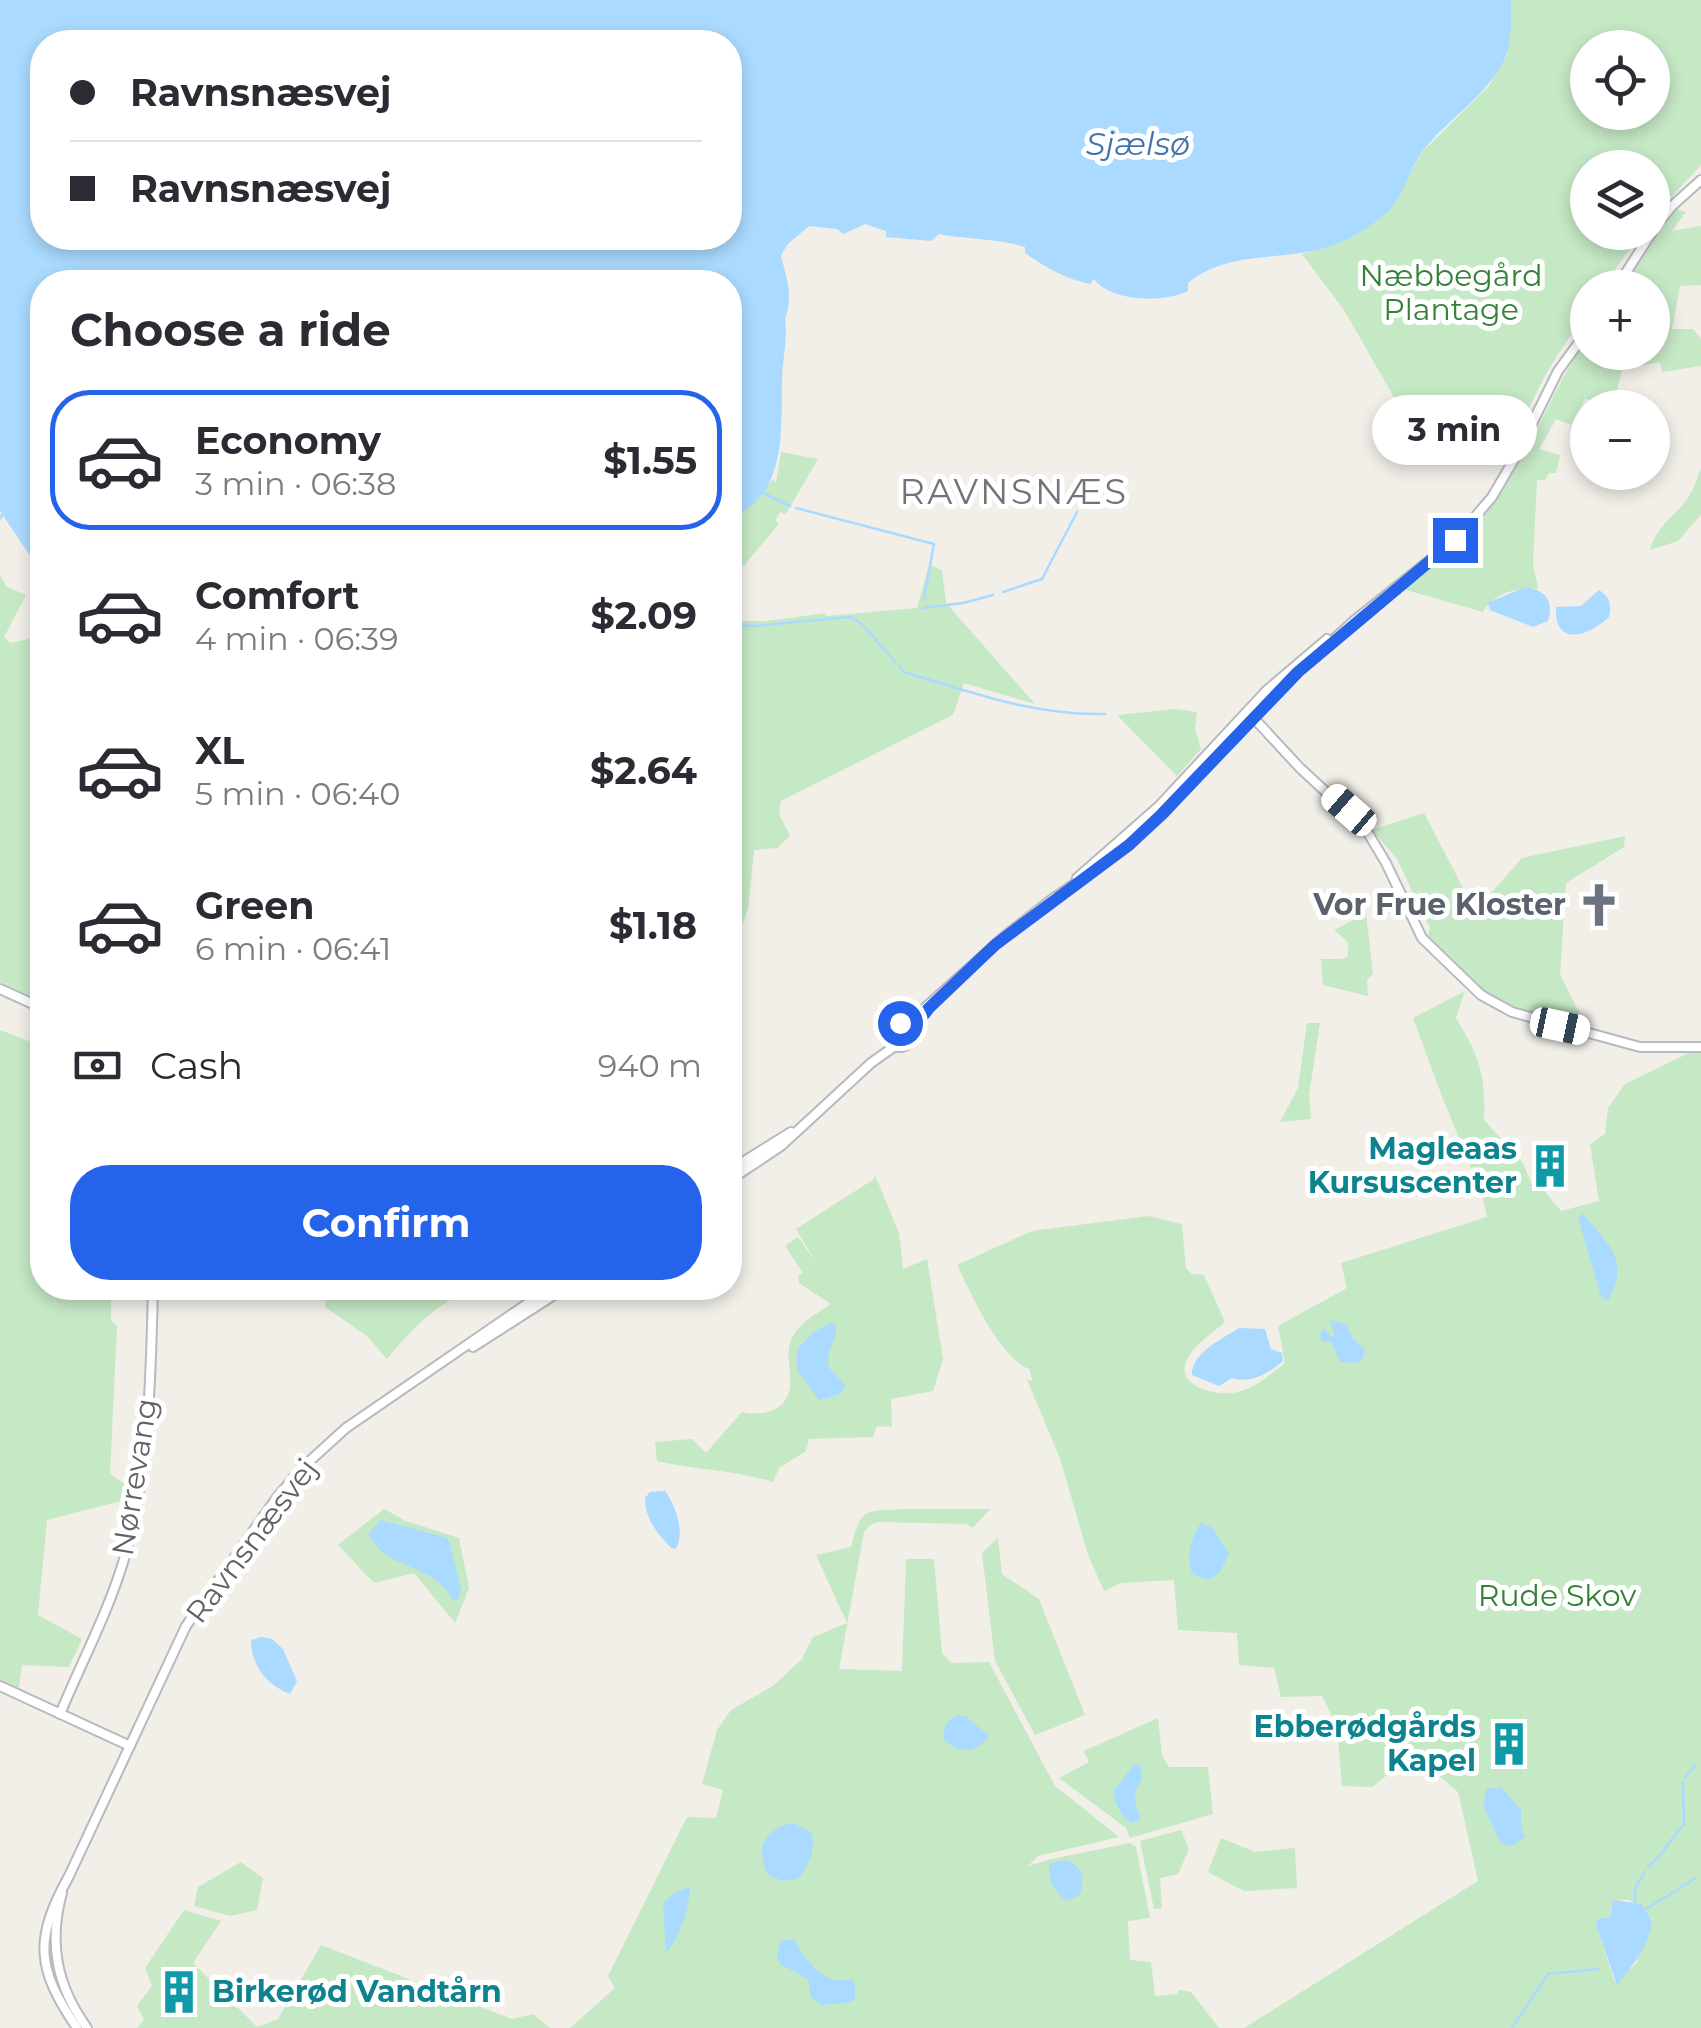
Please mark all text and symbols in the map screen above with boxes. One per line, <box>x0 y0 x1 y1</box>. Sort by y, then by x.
map controls <box>1570 30 1670 490</box>
button: locate <box>1570 30 1670 130</box>
text: Ravnsnæsvej <box>130 69 391 116</box>
water label: Sjælsø <box>1086 124 1190 163</box>
button: layers <box>1570 150 1670 250</box>
text: Ravnsnæsvej <box>130 165 391 212</box>
park label: Næbbegård Plantage <box>1359 257 1543 328</box>
button: + <box>1570 270 1670 370</box>
text: Choose a ride <box>70 302 391 357</box>
button: − <box>1570 390 1670 490</box>
callout: 3 min <box>1372 395 1538 465</box>
text: 3 min <box>1408 410 1501 449</box>
icon: car <box>75 415 165 505</box>
text: Economy <box>195 417 381 464</box>
text: $1.55 <box>603 437 697 484</box>
text: 3 min · 06:38 <box>195 464 396 503</box>
district label: RAVNSNÆS <box>899 470 1129 513</box>
route end <box>1433 518 1478 563</box>
icon: car <box>75 570 165 660</box>
text: Comfort <box>195 572 359 619</box>
text: $2.09 <box>590 592 697 639</box>
text: 4 min · 06:39 <box>195 619 399 658</box>
icon: car <box>75 725 165 815</box>
text: XL <box>195 727 244 774</box>
text: $2.64 <box>590 747 697 794</box>
text: 5 min · 06:40 <box>195 774 400 813</box>
car <box>1317 779 1381 841</box>
icon: car <box>75 880 165 970</box>
church icon: Vor Frue Kloster <box>1575 881 1623 929</box>
text: Green <box>195 882 315 929</box>
place label: Vor Frue Kloster <box>1312 886 1566 923</box>
text: $1.18 <box>609 902 697 949</box>
text: 6 min · 06:41 <box>195 929 391 968</box>
route start <box>878 1001 923 1046</box>
car <box>1528 1005 1592 1047</box>
icon: cash <box>70 1038 125 1093</box>
text: Cash <box>150 1042 243 1089</box>
text: 940 m <box>598 1046 702 1085</box>
place label: Magleaas Kursuscenter <box>1308 1130 1517 1201</box>
building icon: Magleaas Kursuscenter <box>1526 1142 1574 1190</box>
button: Confirm <box>70 1165 702 1280</box>
street label: Nørrevang <box>104 1396 165 1558</box>
street label: Ravnsnæsvej <box>178 1451 325 1630</box>
park label: Rude Skov <box>1478 1577 1637 1614</box>
place label: Ebberødgårds Kapel <box>1254 1708 1476 1779</box>
building icon: Ebberødgårds Kapel <box>1485 1720 1533 1768</box>
building icon: Birkerød Vandtårn <box>155 1968 203 2016</box>
place label: Birkerød Vandtårn <box>212 1973 502 2010</box>

